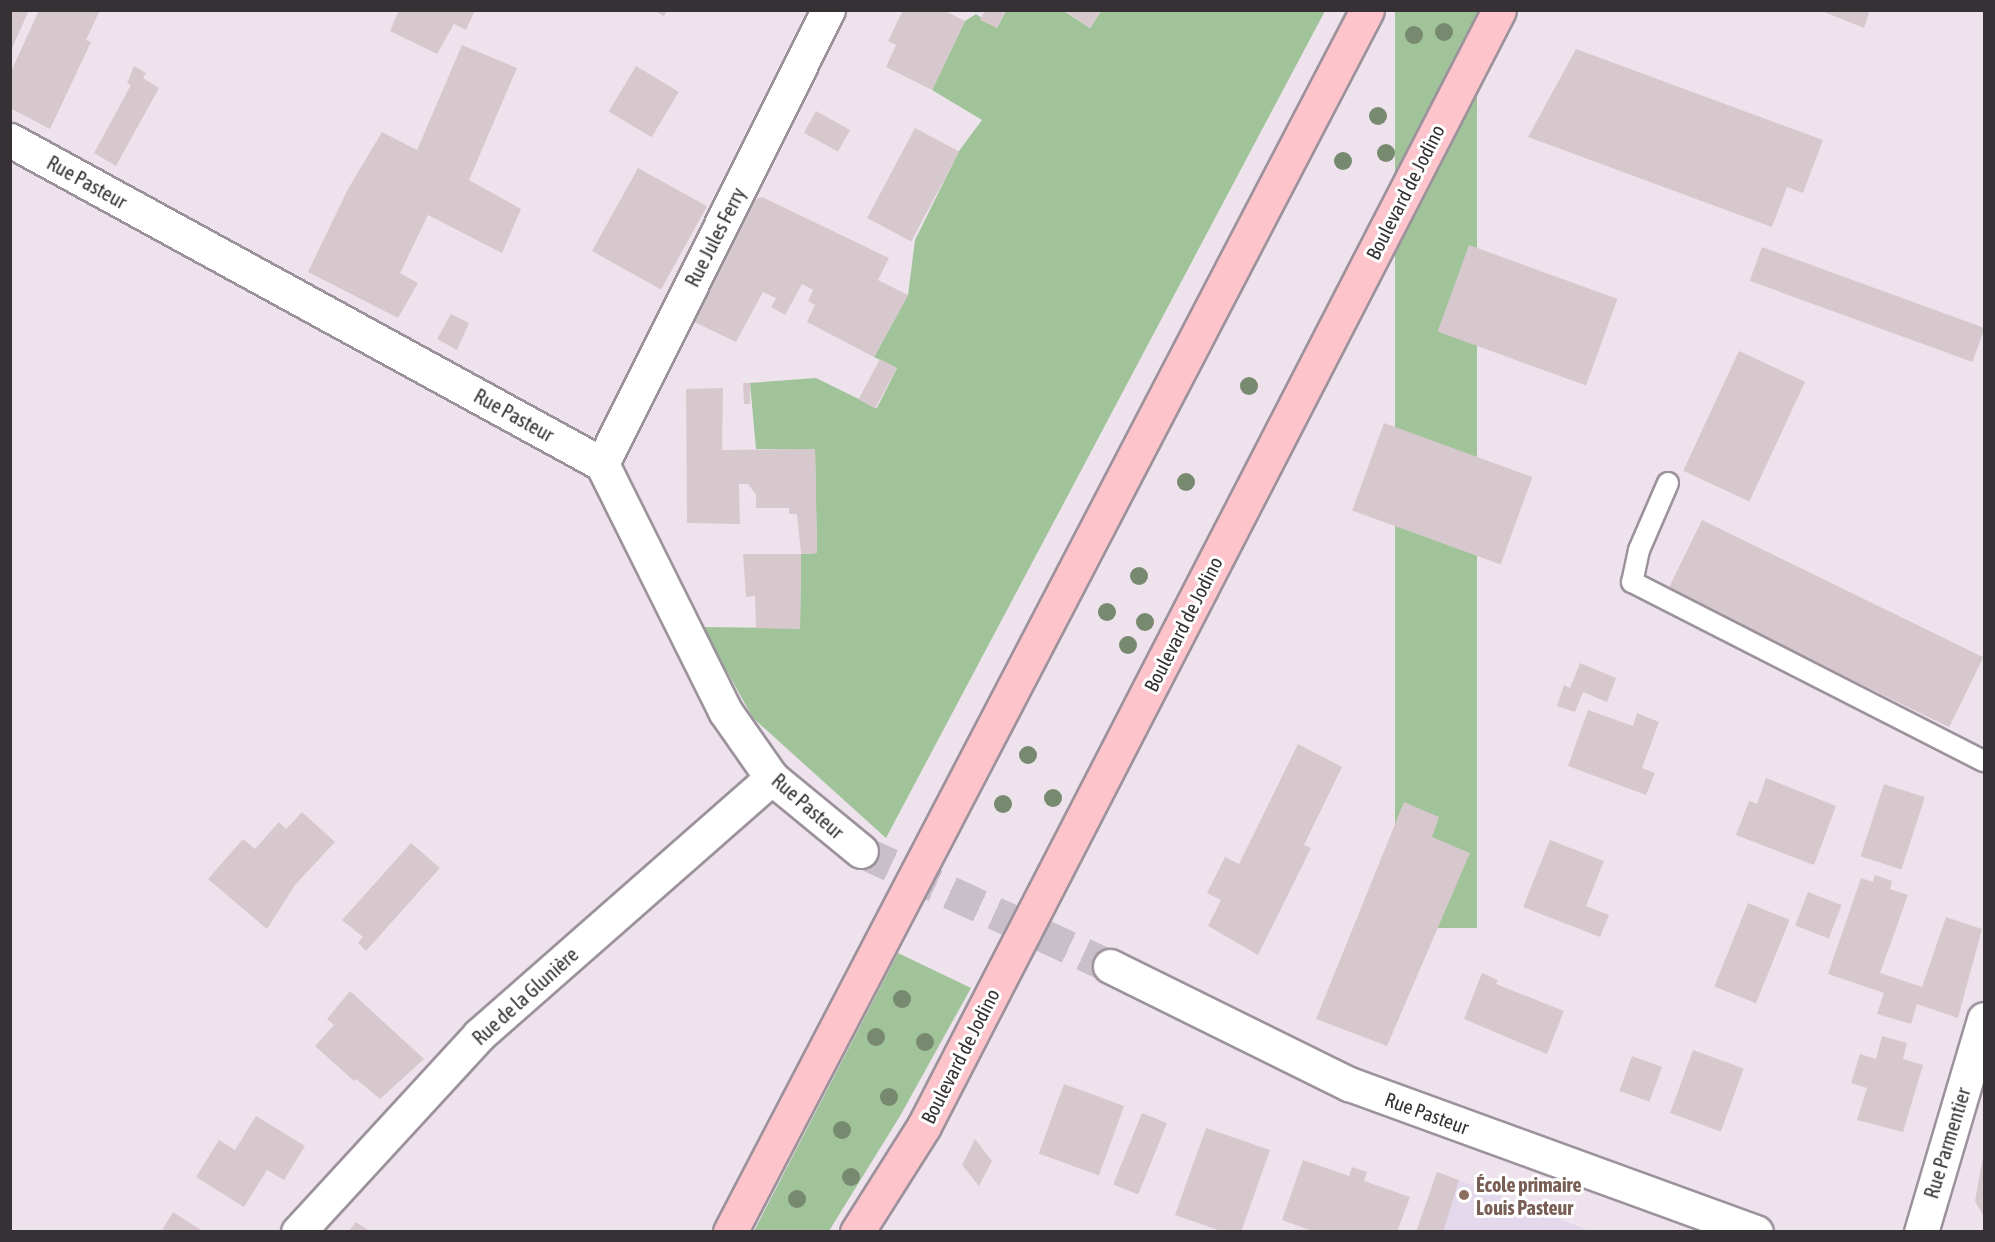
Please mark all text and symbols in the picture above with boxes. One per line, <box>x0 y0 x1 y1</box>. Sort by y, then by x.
street label: Boulevard de Jodino <box>1361 121 1449 263</box>
street label: Rue Pasteur <box>43 150 131 214</box>
street label: Rue Jules Ferry <box>680 183 750 291</box>
street label: Rue Pasteur <box>470 383 558 447</box>
street label: Boulevard de Jodino <box>1139 553 1227 695</box>
street label: Rue Pasteur <box>767 768 849 844</box>
street label: Rue de la Glunière <box>467 942 583 1050</box>
street label: Boulevard de Jodino <box>916 985 1004 1127</box>
street label: Rue Parmentier <box>1919 1085 1975 1201</box>
street label: Rue Pasteur <box>1382 1087 1472 1139</box>
place label: École primaire Louis Pasteur <box>1476 1172 1581 1219</box>
marker: École primaire Louis Pasteur <box>1457 1188 1471 1202</box>

